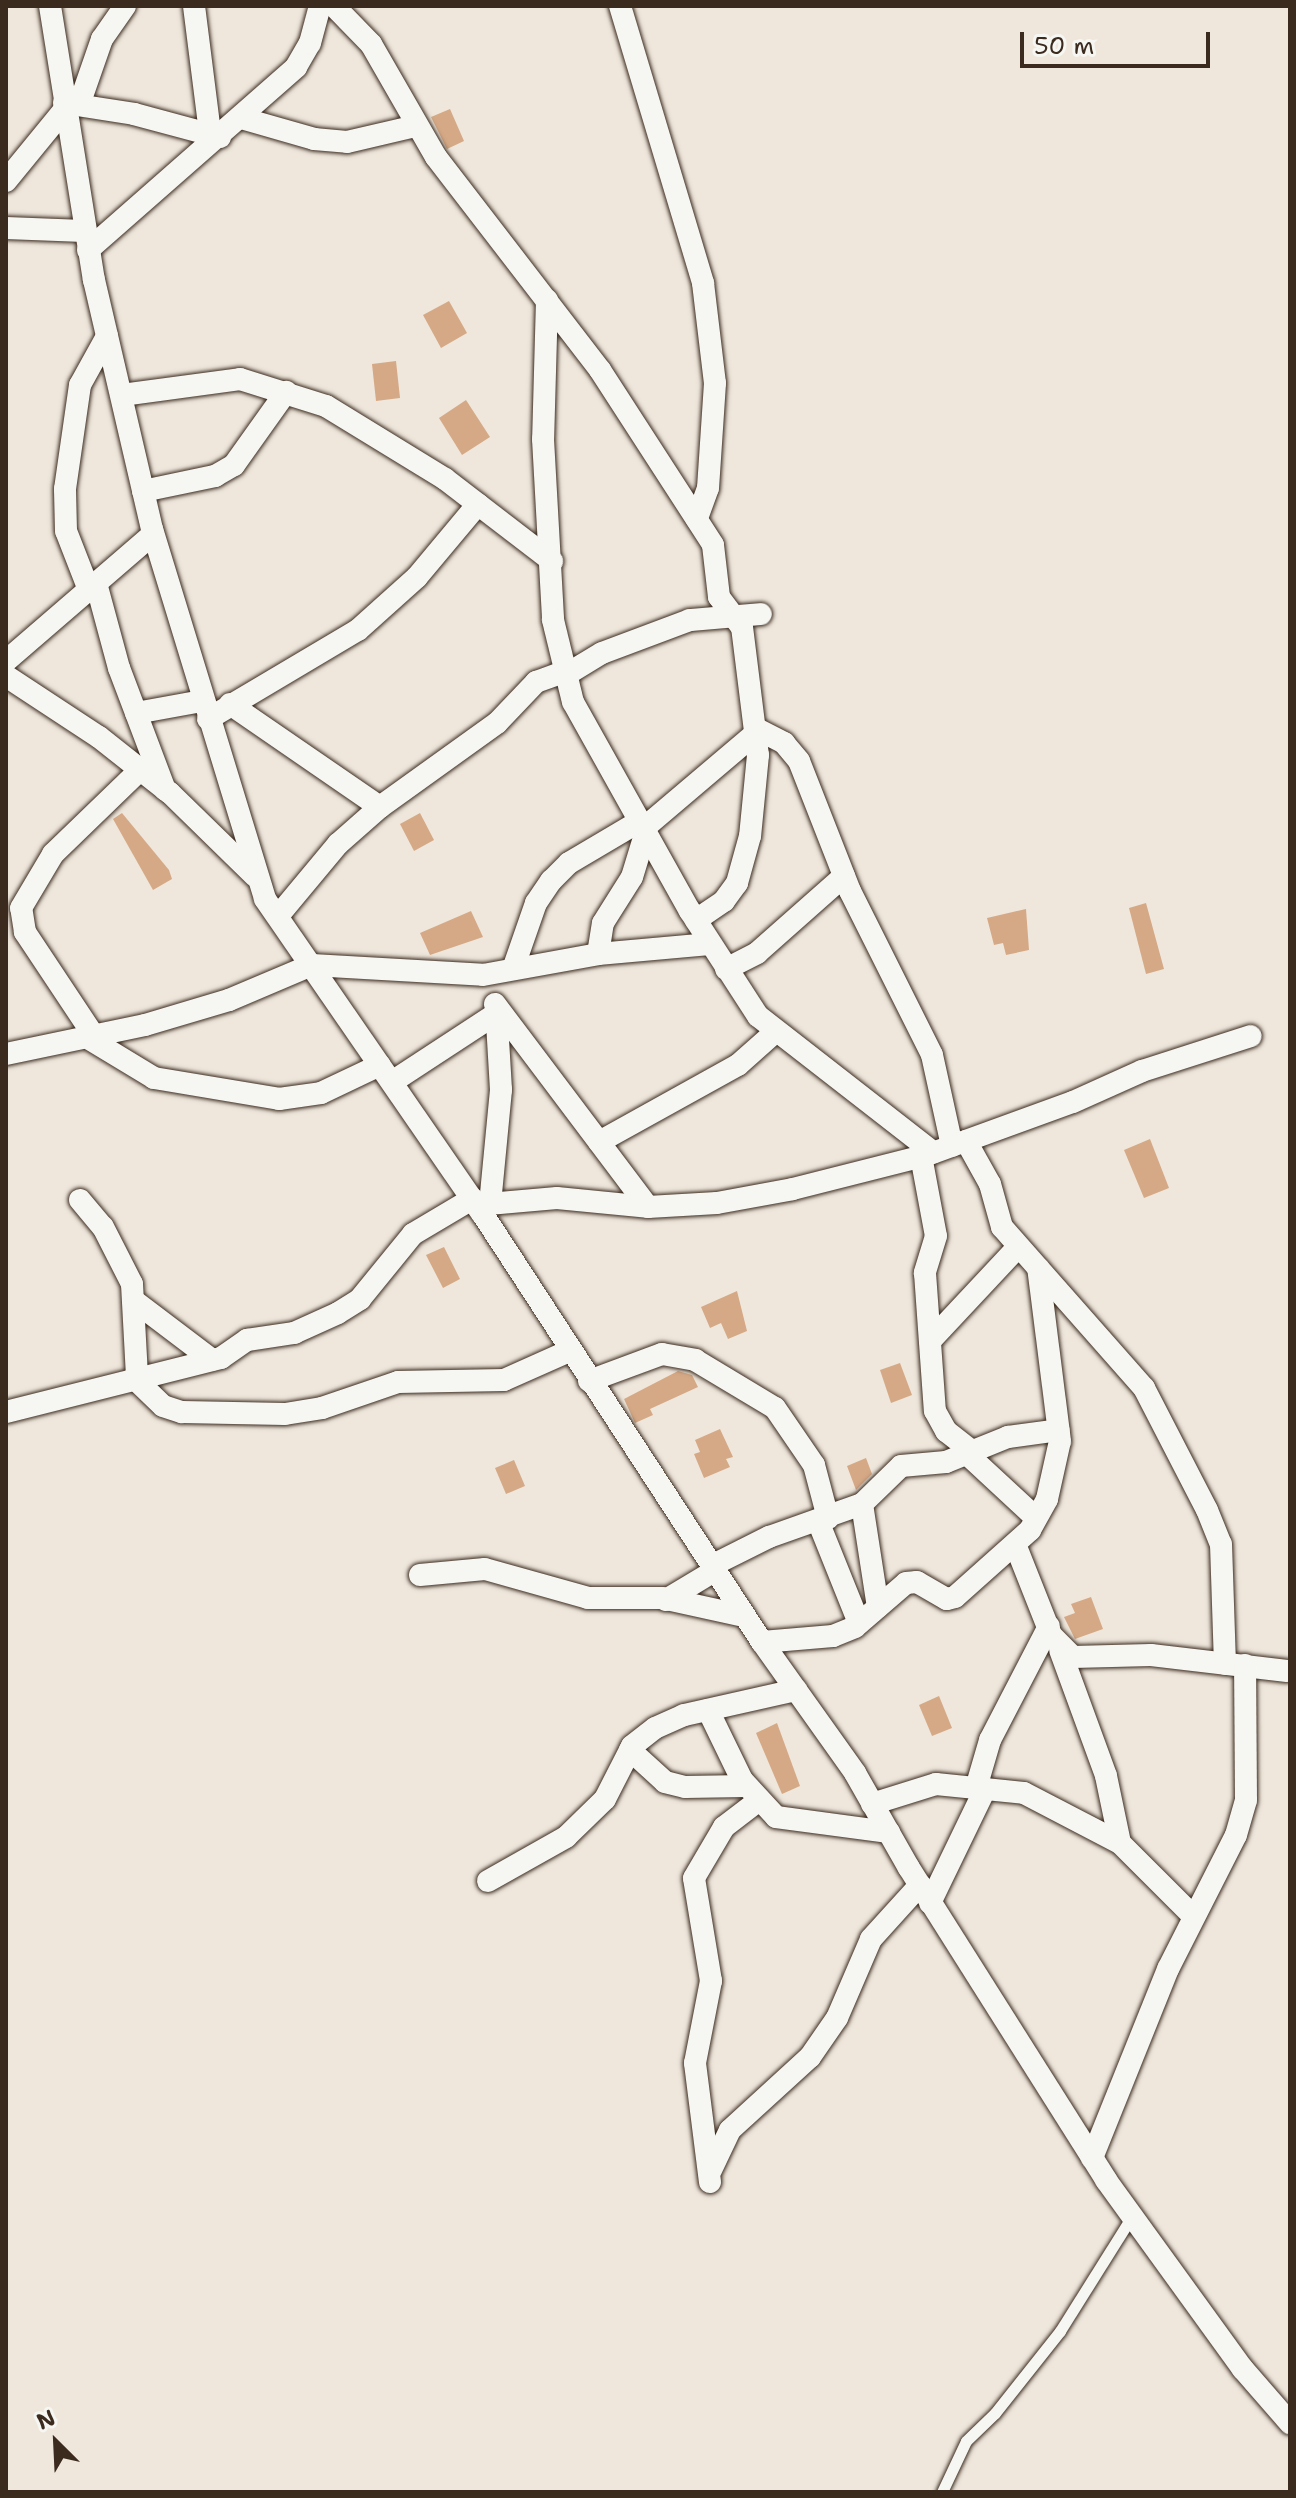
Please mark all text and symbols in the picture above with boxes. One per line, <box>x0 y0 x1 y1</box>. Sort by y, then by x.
scale bar <box>1024 16 1214 66</box>
text: 50 m <box>1034 30 1094 62</box>
north arrow <box>16 2402 96 2482</box>
text: N <box>32 2403 60 2436</box>

